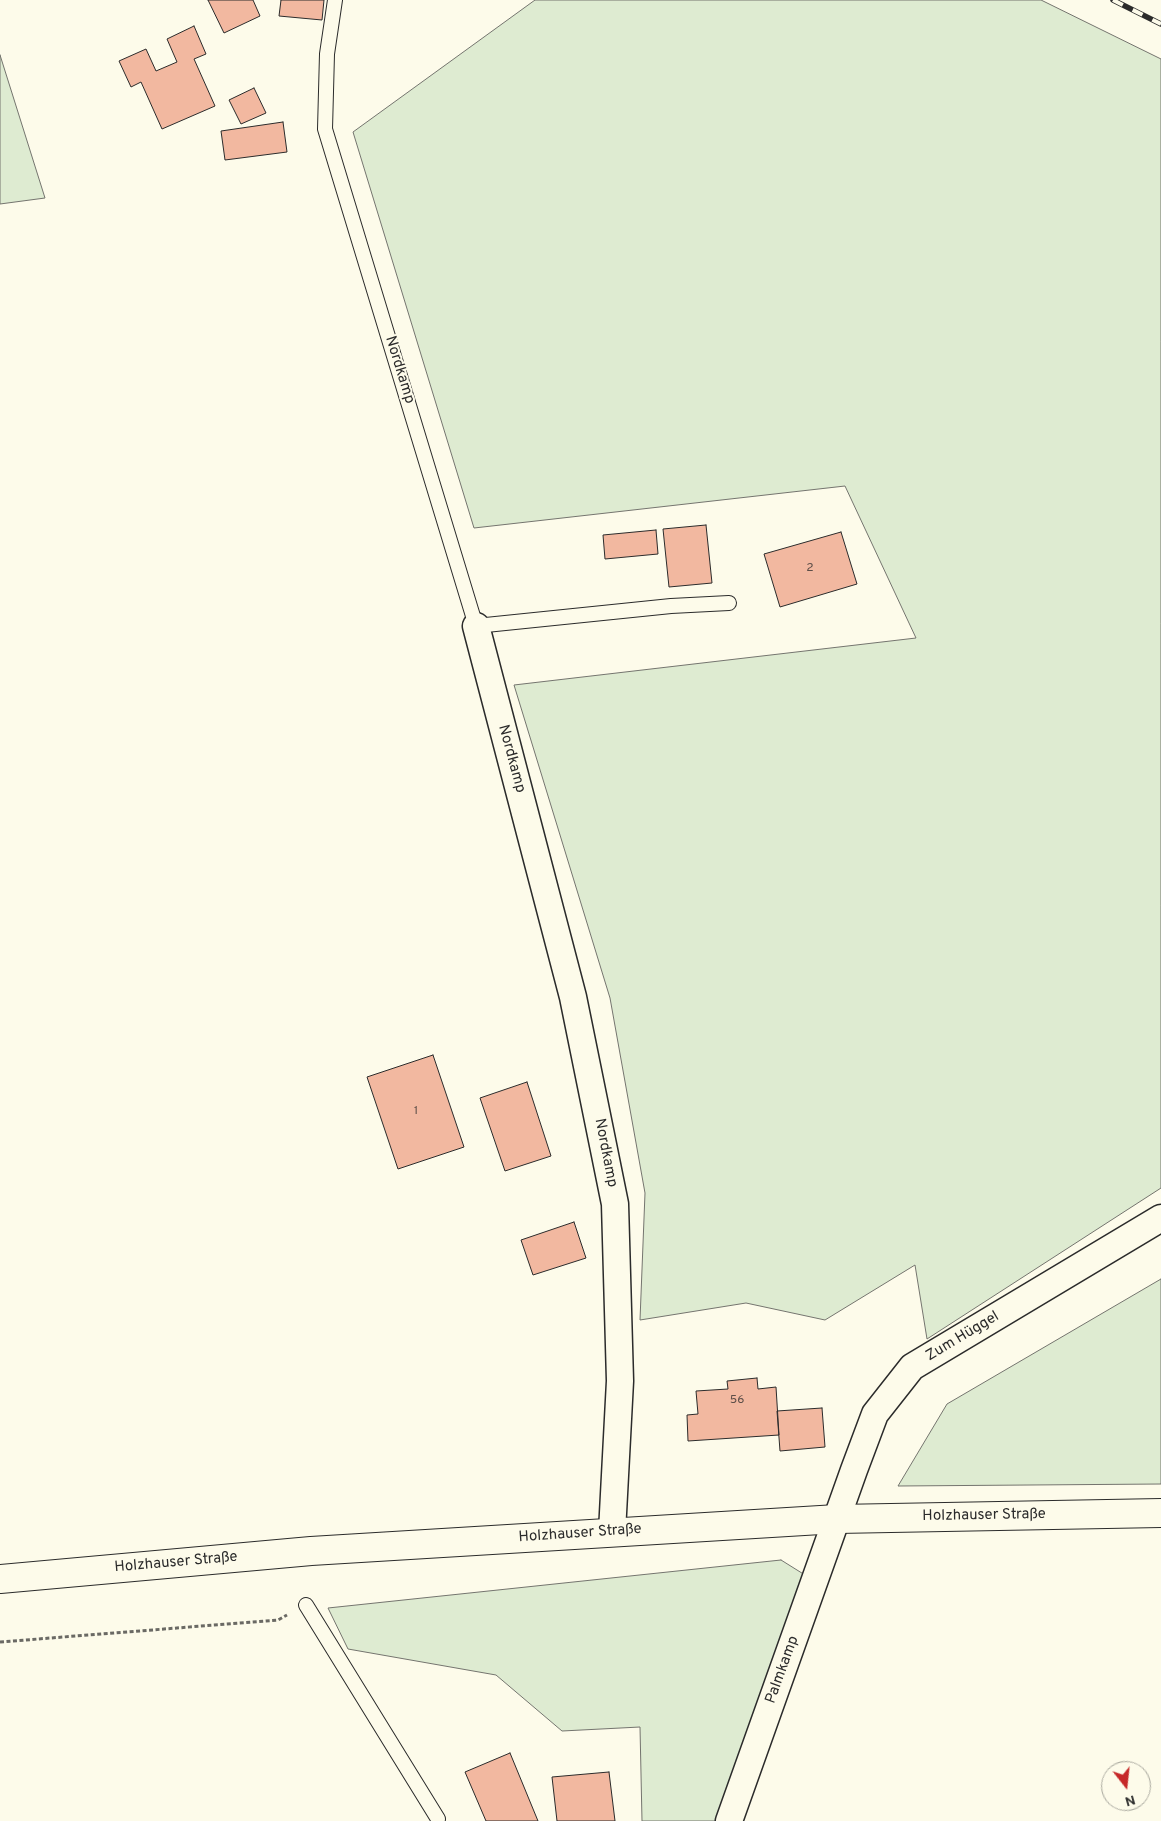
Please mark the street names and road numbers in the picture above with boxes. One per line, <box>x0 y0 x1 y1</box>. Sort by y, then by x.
street label: Nordkamp <box>380 334 418 406</box>
street label: Nordkamp <box>493 723 529 795</box>
street label: Nordkamp <box>589 1117 621 1189</box>
street label: Zum Hüggel <box>923 1308 1003 1366</box>
street label: Holzhauser Straße <box>922 1506 1046 1526</box>
street label: Holzhauser Straße <box>518 1521 642 1547</box>
street label: Holzhauser Straße <box>114 1549 238 1577</box>
street label: Palmkamp <box>762 1634 804 1706</box>

